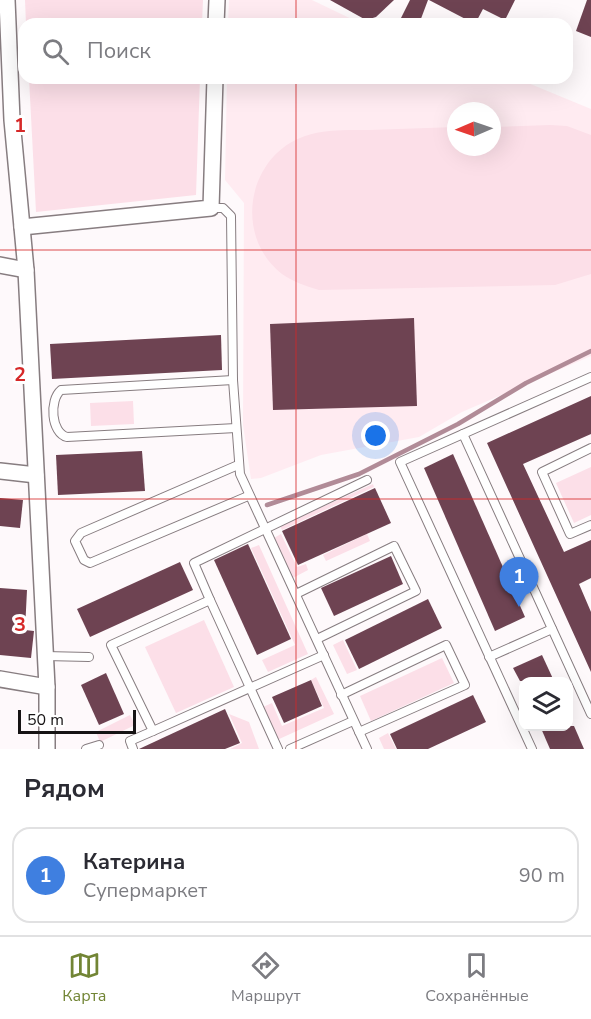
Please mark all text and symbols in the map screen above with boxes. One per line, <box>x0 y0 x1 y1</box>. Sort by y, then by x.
search box <box>18 18 573 84</box>
icon: search <box>39 35 72 68</box>
text: Поиск <box>87 36 151 66</box>
north arrow <box>447 102 501 156</box>
text: 1 <box>14 112 26 139</box>
text: 2 <box>14 361 26 388</box>
your location <box>361 421 390 450</box>
pin: 1 <box>500 558 538 607</box>
text: 3 <box>14 611 26 638</box>
map controls <box>519 677 573 731</box>
button: layers <box>519 677 573 731</box>
scale bar <box>18 707 136 734</box>
text: 50 m <box>27 709 64 731</box>
text: Рядом <box>24 771 105 806</box>
text: Катерина <box>83 847 185 877</box>
text: 1 <box>40 862 52 889</box>
text: 90 m <box>519 862 565 889</box>
text: Супермаркет <box>83 877 207 904</box>
tab: Карта <box>62 949 106 1007</box>
tab: Маршрут <box>231 949 301 1007</box>
tab: Сохранённые <box>425 949 529 1007</box>

